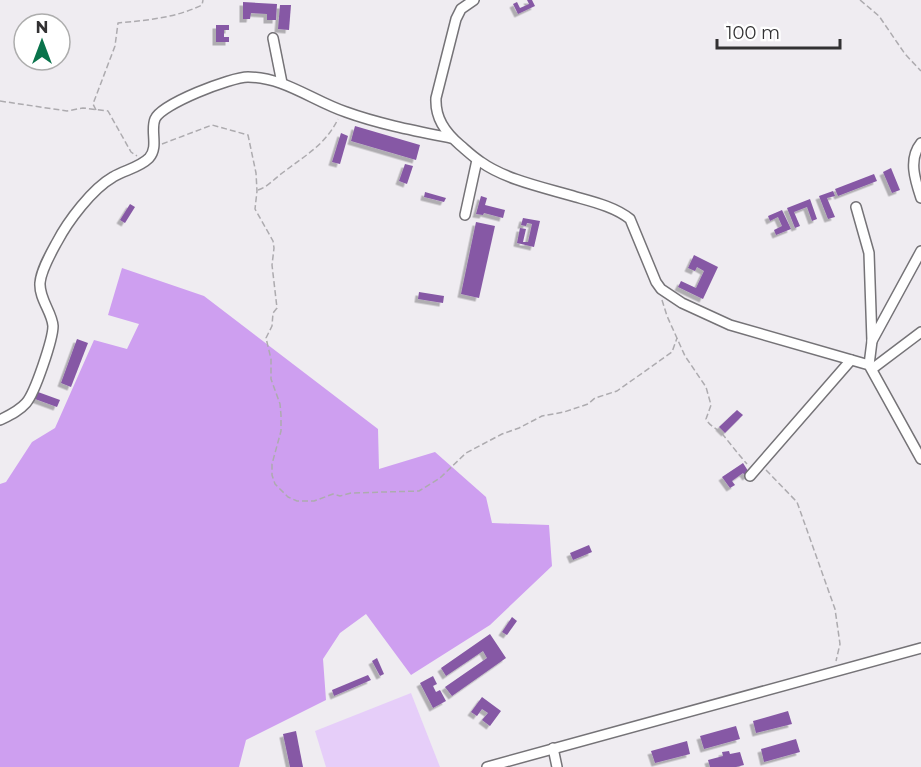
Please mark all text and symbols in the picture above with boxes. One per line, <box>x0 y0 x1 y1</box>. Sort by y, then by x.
north arrow <box>12 12 72 72</box>
scale bar <box>717 12 840 50</box>
text: N <box>36 18 48 37</box>
text: 100 m <box>726 22 780 44</box>

